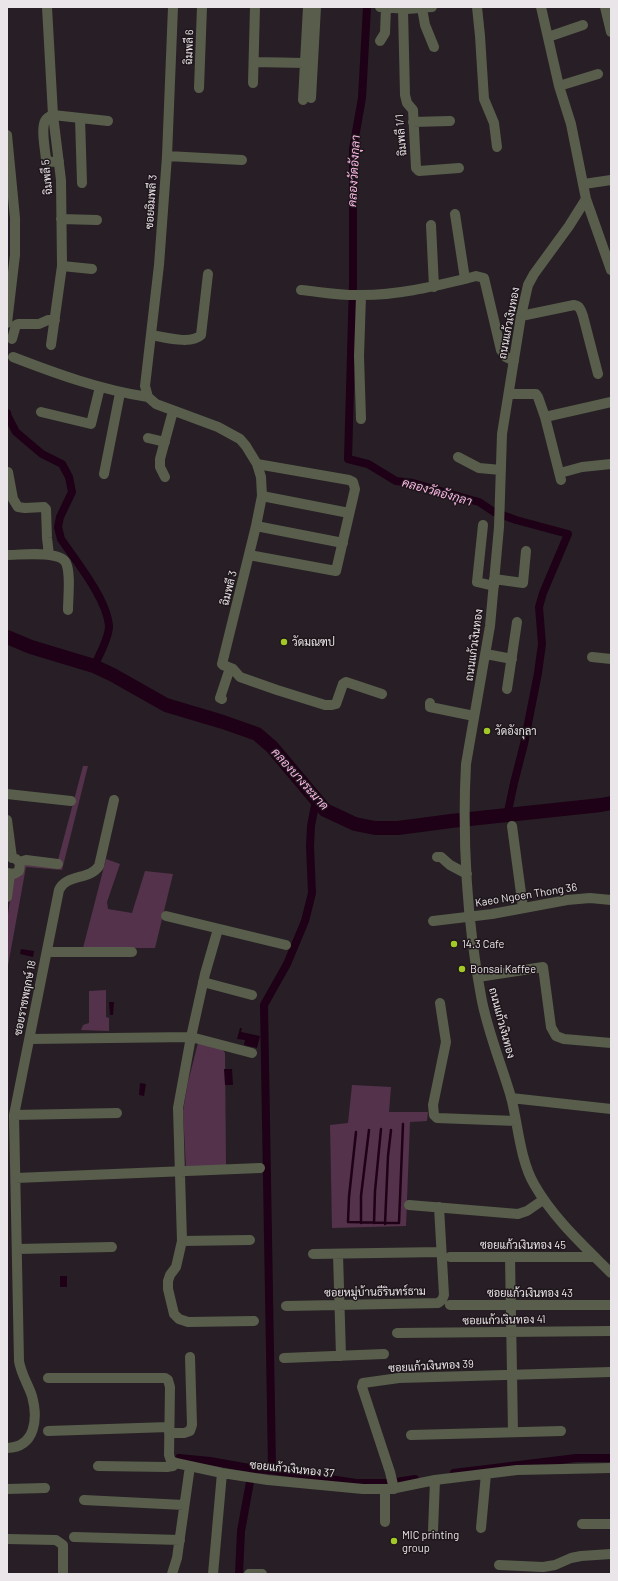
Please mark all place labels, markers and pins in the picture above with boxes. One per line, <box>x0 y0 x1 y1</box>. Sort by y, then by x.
place label: วัดมณฑป <box>292 635 335 649</box>
marker: วัดมณฑป <box>279 637 289 647</box>
place label: วัดอังกุลา <box>495 724 537 738</box>
marker: วัดอังกุลา <box>482 726 492 736</box>
place label: 14.3 Cafe <box>462 937 504 951</box>
marker: 14.3 Cafe <box>449 939 459 949</box>
place label: Bonsai Kaffee <box>470 962 536 976</box>
marker: Bonsai Kaffee <box>457 964 467 974</box>
place label: MIC printing group <box>402 1528 459 1554</box>
marker: MIC printing group <box>389 1536 399 1546</box>

